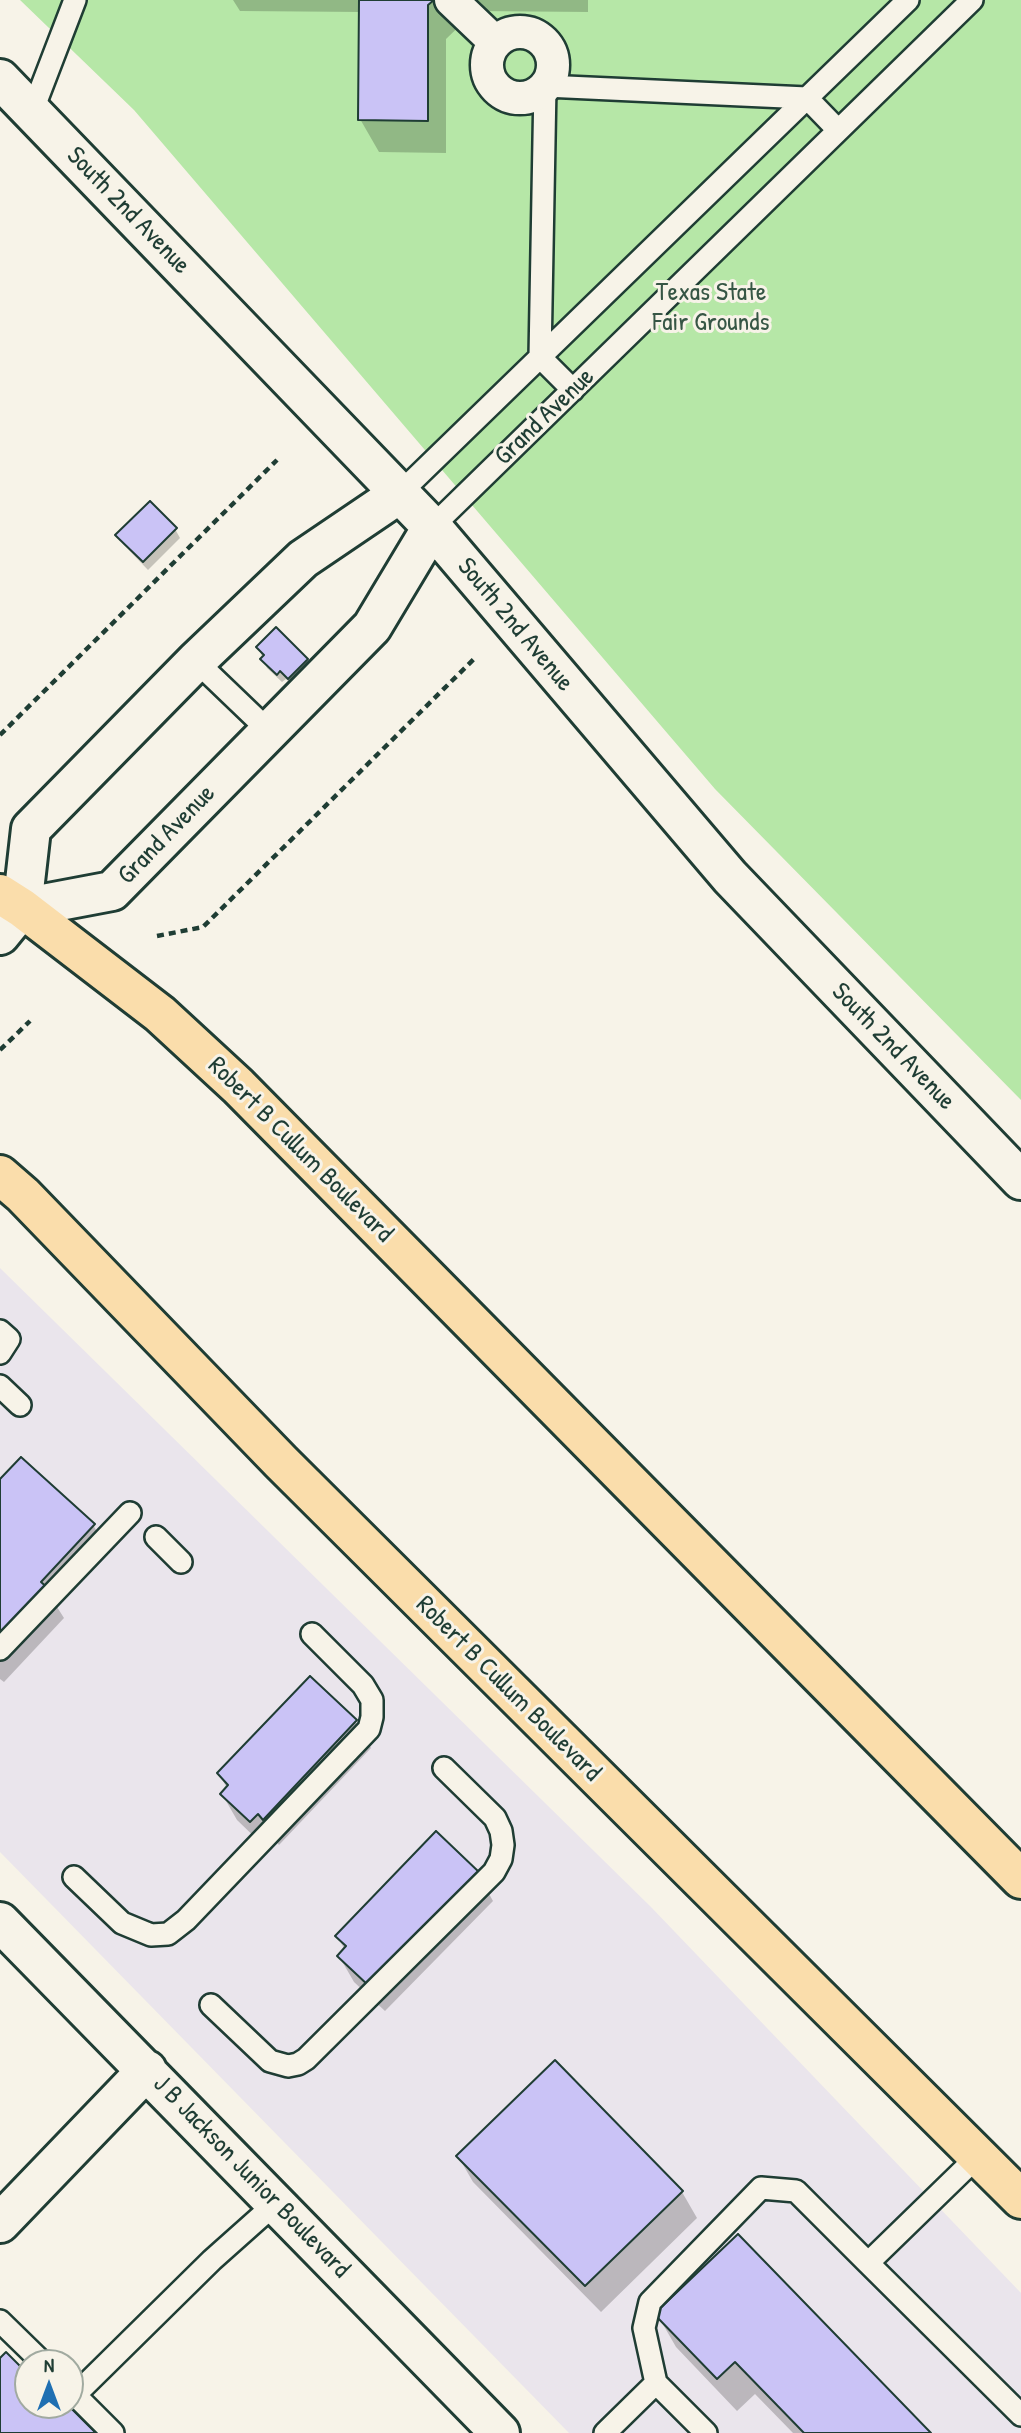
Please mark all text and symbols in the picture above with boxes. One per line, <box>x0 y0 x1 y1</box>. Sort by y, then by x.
street label: South 2nd Avenue <box>60 141 196 281</box>
park label: Texas State Fair Grounds <box>652 277 770 338</box>
street label: Grand Avenue <box>489 362 601 472</box>
street label: South 2nd Avenue <box>450 552 580 698</box>
street label: Grand Avenue <box>112 779 222 891</box>
street label: South 2nd Avenue <box>825 977 961 1117</box>
street label: Robert B Cullum Boulevard <box>201 1051 399 1249</box>
street label: Robert B Cullum Boulevard <box>409 1590 607 1788</box>
street label: J B Jackson Junior Boulevard <box>146 2069 356 2285</box>
north arrow <box>14 2349 84 2419</box>
text: N <box>44 2352 54 2378</box>

